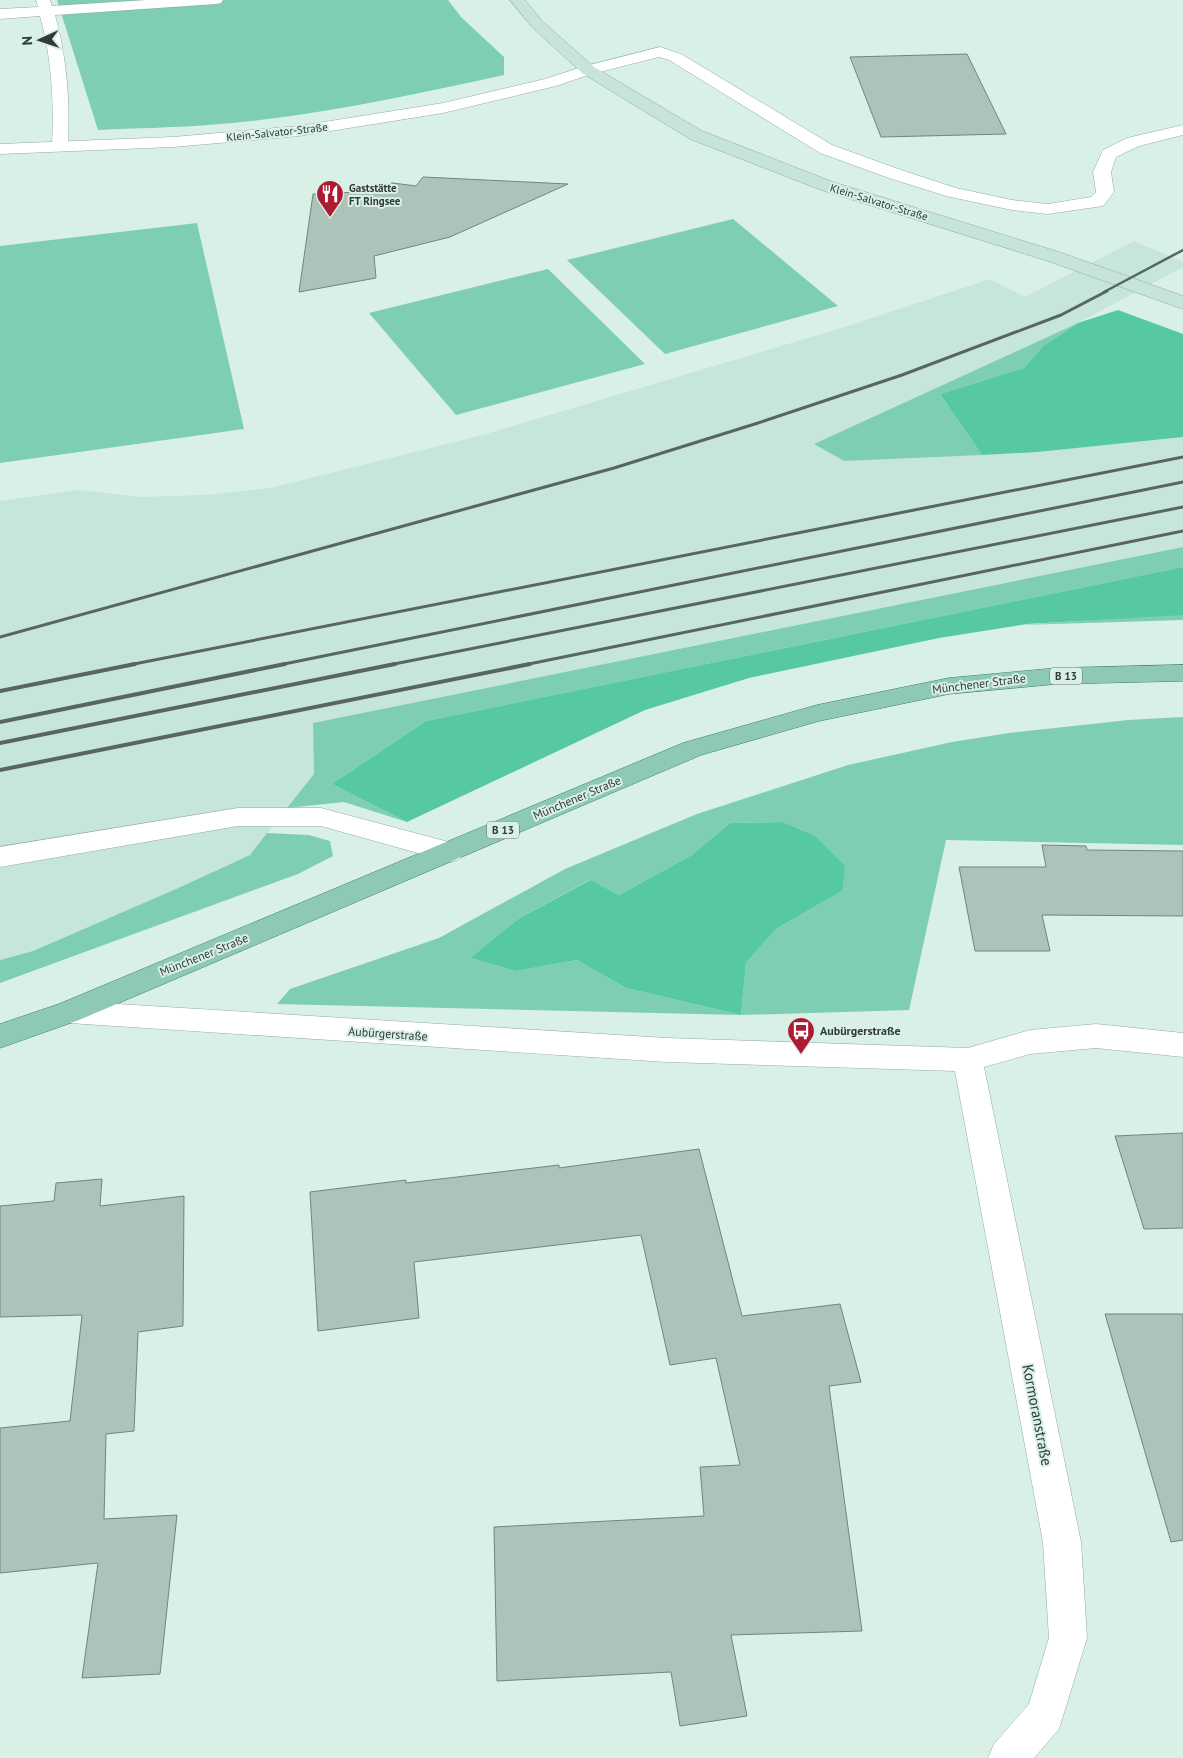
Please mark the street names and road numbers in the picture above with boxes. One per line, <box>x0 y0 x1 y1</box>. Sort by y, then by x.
street label: Klein-Salvator-Straße <box>226 120 329 144</box>
street label: Klein-Salvator-Straße <box>828 180 930 224</box>
road number: B 13 <box>1050 668 1082 684</box>
street label: Münchener Straße <box>931 670 1027 697</box>
street label: Münchener Straße <box>531 772 623 823</box>
road number: B 13 <box>487 822 519 838</box>
street label: Münchener Straße <box>157 930 250 979</box>
street label: Aubürgerstraße <box>348 1023 428 1044</box>
street label: Kormoranstraße <box>1018 1363 1057 1467</box>

